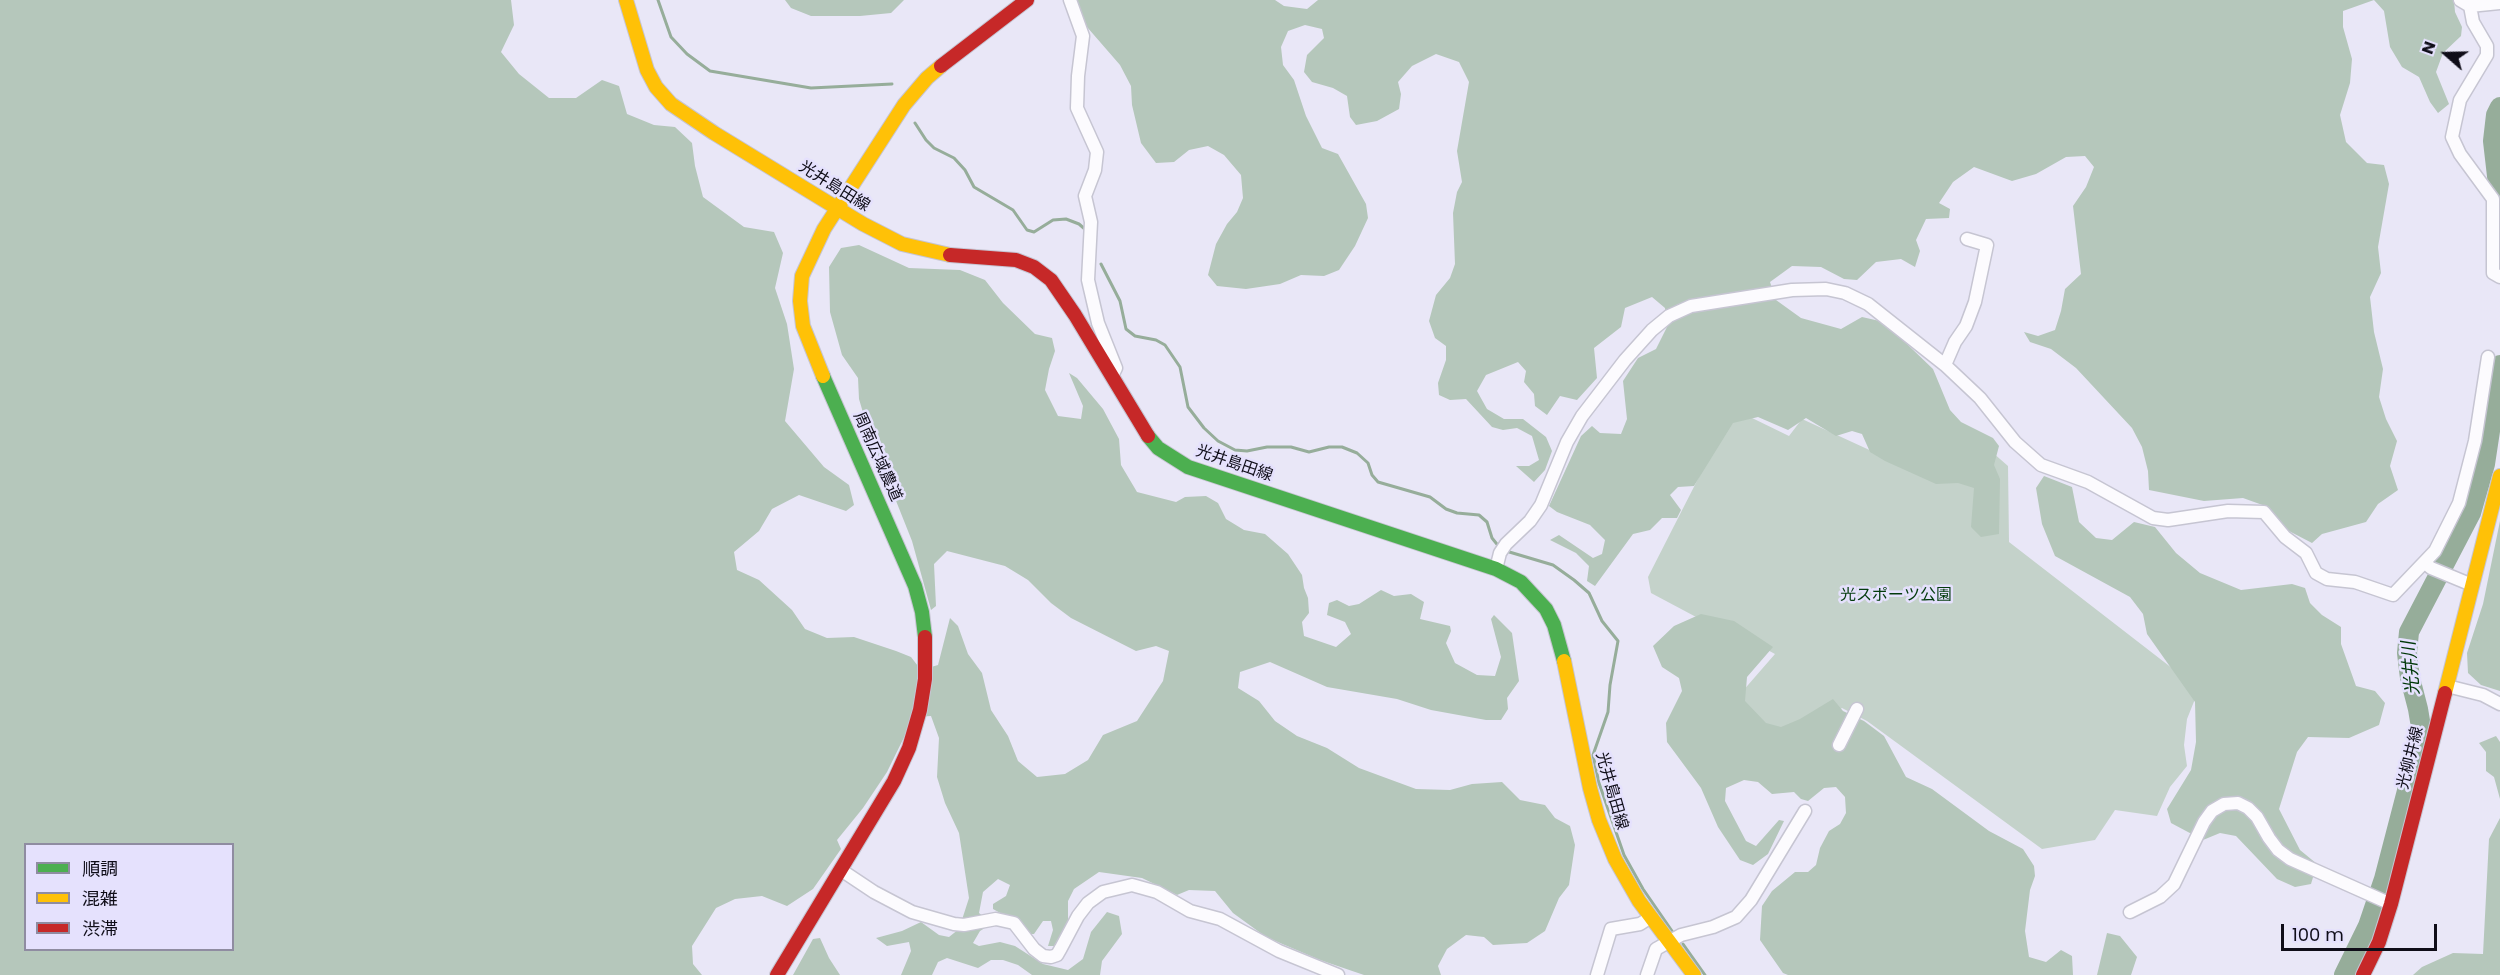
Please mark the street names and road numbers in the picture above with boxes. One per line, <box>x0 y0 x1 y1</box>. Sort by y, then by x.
street label: 光井島田線 <box>795 158 873 216</box>
street label: 周南広域農道 <box>849 409 905 505</box>
street label: 光井島田線 <box>1193 442 1275 486</box>
street label: 光柳井線 <box>2394 725 2428 791</box>
street label: 光井島田線 <box>1591 750 1631 832</box>

